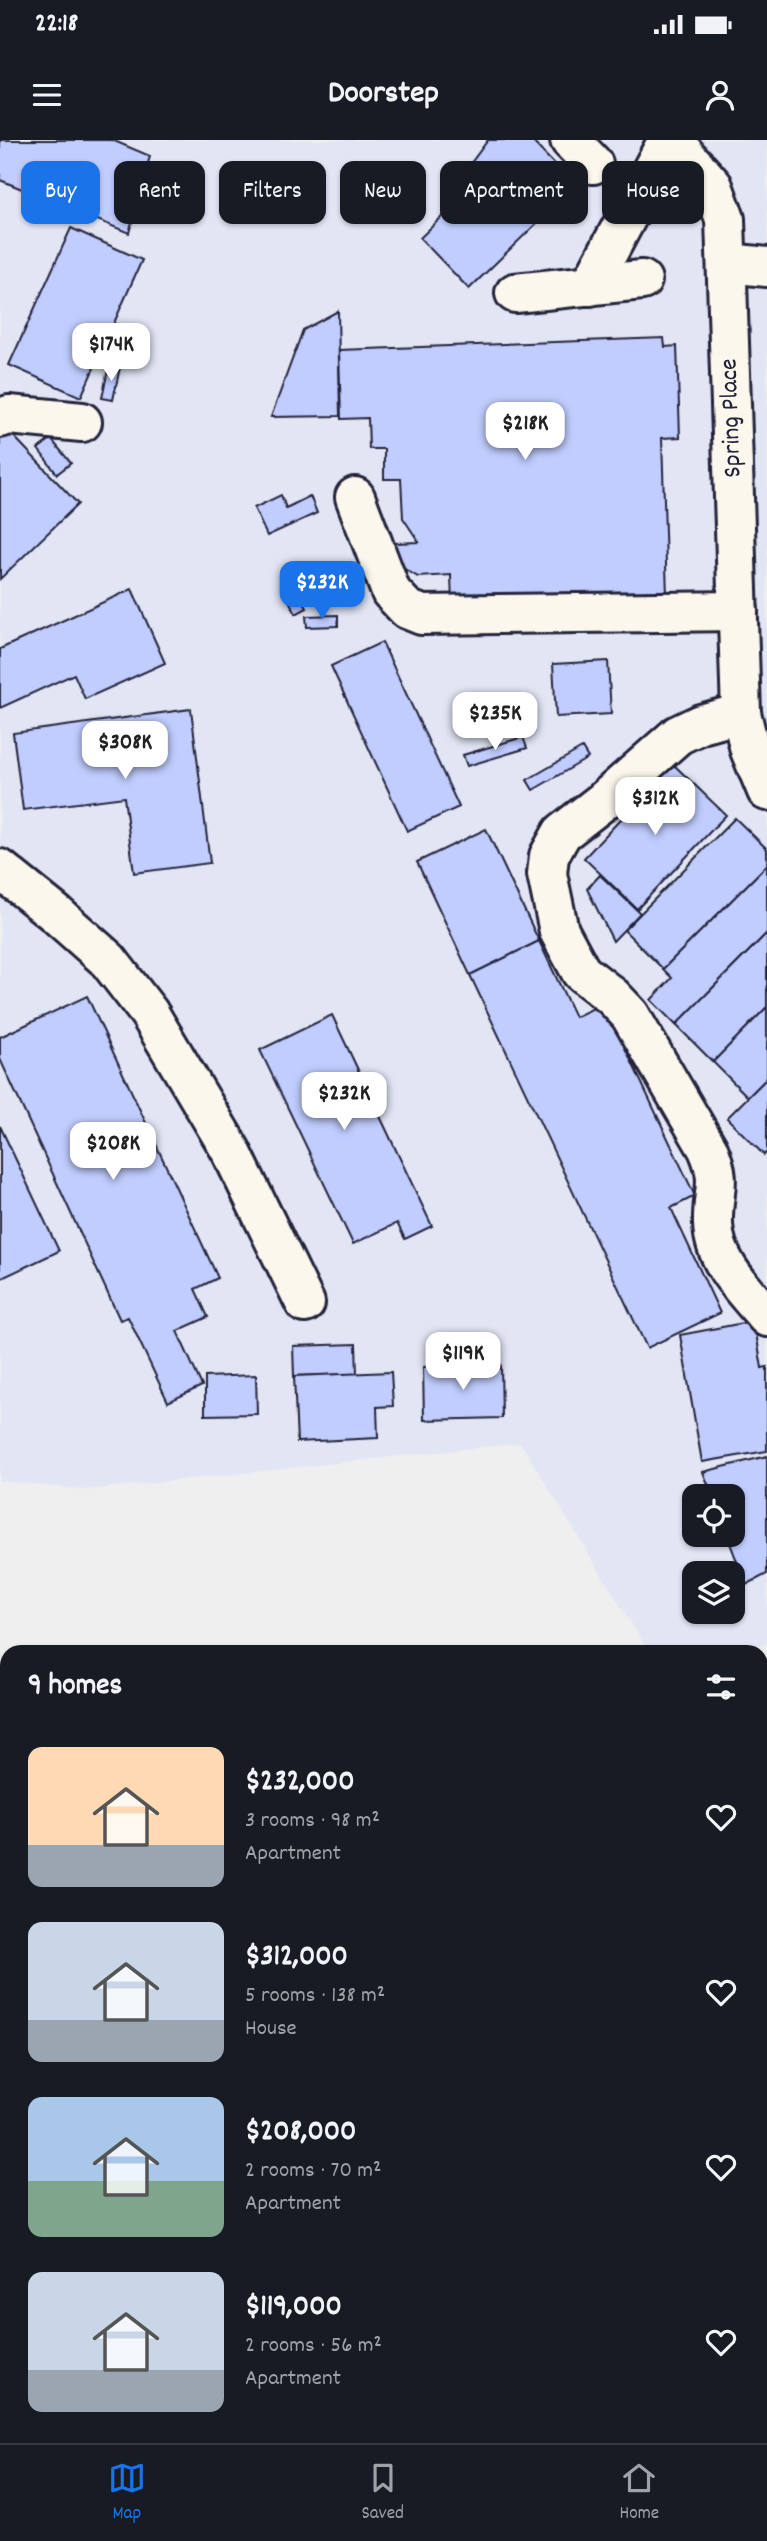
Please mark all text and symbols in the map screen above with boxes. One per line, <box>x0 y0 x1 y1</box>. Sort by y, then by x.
text: 22:18 <box>35 6 78 43</box>
text: Doorstep <box>328 72 439 118</box>
icon: menu <box>28 76 66 114</box>
icon: person <box>701 76 739 114</box>
chip: Buy <box>21 161 100 224</box>
chip: Rent <box>114 161 205 224</box>
chip: Filters <box>219 161 326 224</box>
chip: New <box>340 161 426 224</box>
chip: Apartment <box>440 161 588 224</box>
chip: House <box>602 161 704 224</box>
pin: $174K <box>62 324 160 383</box>
text: $174K <box>88 329 134 362</box>
street label: Spring Place <box>711 358 753 478</box>
pin: $218K <box>476 402 574 462</box>
text: $218K <box>502 408 548 441</box>
pin: $232K <box>273 561 371 621</box>
text: $232K <box>296 567 348 600</box>
pin: $235K <box>446 692 544 752</box>
text: $235K <box>468 698 522 731</box>
pin: $308K <box>76 722 174 781</box>
text: $308K <box>98 727 152 760</box>
pin: $312K <box>606 778 704 837</box>
text: $312K <box>631 783 679 816</box>
pin: $232K <box>295 1072 393 1132</box>
text: $232K <box>318 1078 370 1111</box>
pin: $208K <box>64 1122 162 1182</box>
text: $208K <box>86 1128 140 1161</box>
pin: $119K <box>414 1332 512 1392</box>
text: $119K <box>442 1338 484 1371</box>
map controls <box>682 1484 745 1624</box>
button: locate <box>682 1484 745 1547</box>
button: layers <box>682 1561 745 1624</box>
text: 9 homes <box>28 1666 122 1709</box>
icon: filters <box>702 1668 740 1706</box>
text: $232,000 <box>245 1762 355 1805</box>
icon: home <box>84 1775 168 1859</box>
icon: heart <box>702 1798 740 1836</box>
text: 3 rooms · 98 m² <box>245 1805 380 1838</box>
text: Apartment <box>245 1838 341 1871</box>
text: $312,000 <box>245 1937 348 1980</box>
icon: home <box>84 1950 168 2034</box>
icon: heart <box>702 1973 740 2011</box>
text: 5 rooms · 138 m² <box>245 1980 385 2013</box>
text: House <box>245 2013 297 2046</box>
text: $208,000 <box>245 2112 356 2155</box>
icon: home <box>84 2125 168 2209</box>
icon: heart <box>702 2148 740 2186</box>
text: 2 rooms · 70 m² <box>245 2155 381 2188</box>
text: Apartment <box>245 2188 341 2221</box>
text: $119,000 <box>245 2287 342 2330</box>
icon: home <box>84 2300 168 2384</box>
icon: heart <box>702 2323 740 2361</box>
text: 2 rooms · 56 m² <box>245 2330 382 2363</box>
text: Apartment <box>245 2363 341 2396</box>
tab: Map <box>108 2459 146 2528</box>
tab: Saved <box>361 2459 404 2528</box>
tab: Home <box>620 2459 659 2528</box>

